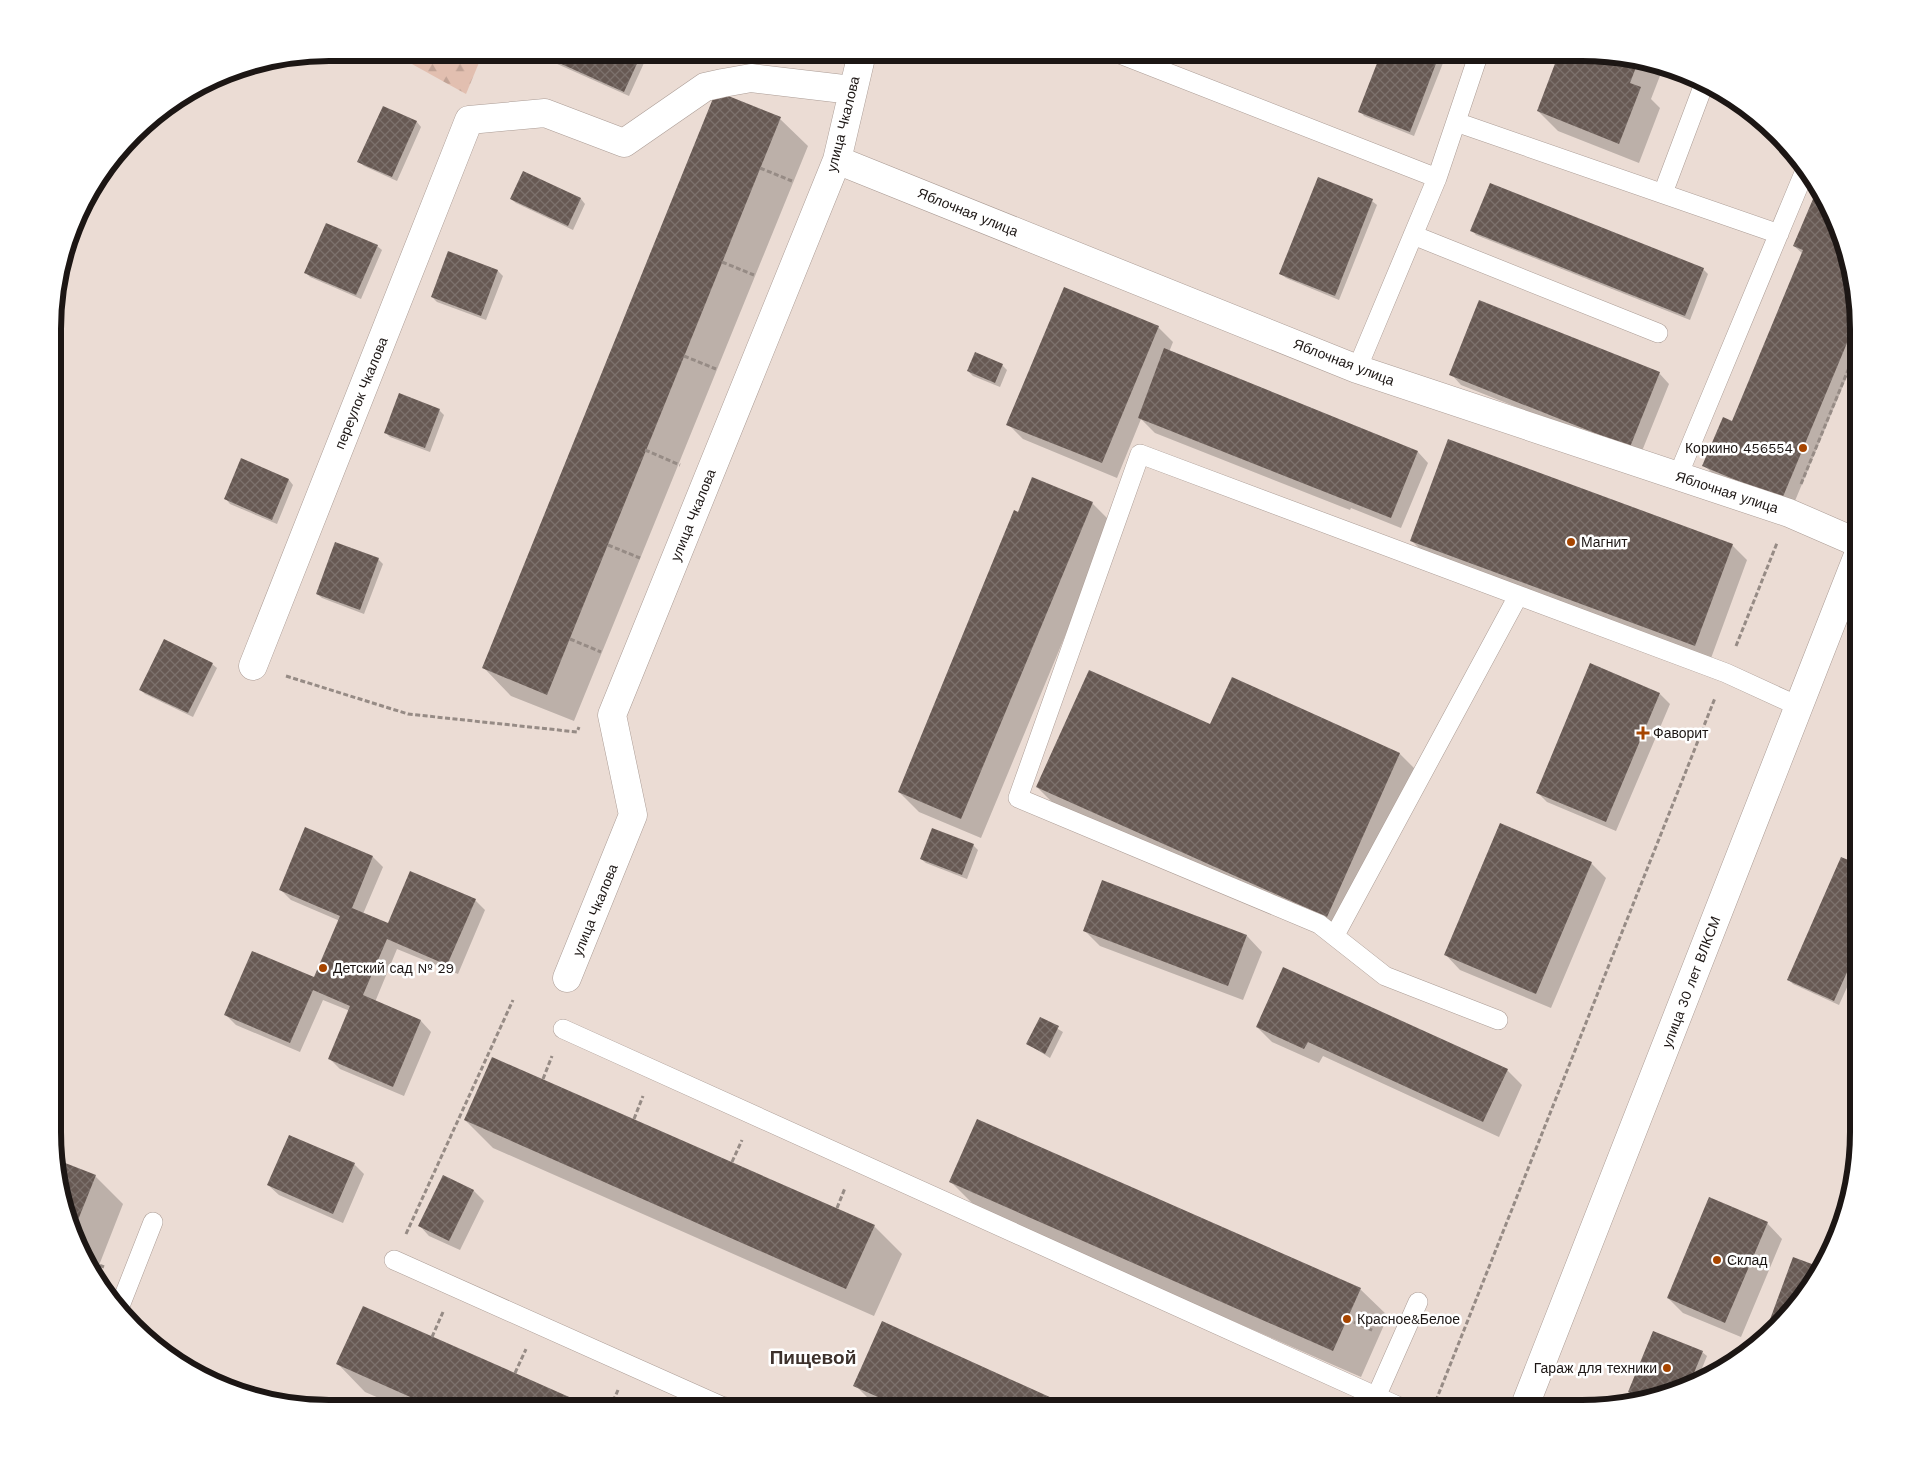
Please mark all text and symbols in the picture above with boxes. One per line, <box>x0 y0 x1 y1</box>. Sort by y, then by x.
street label: улица Чкалова <box>823 74 863 173</box>
street label: Яблочная улица <box>915 185 1021 240</box>
street label: переулок Чкалова <box>331 335 391 451</box>
street label: Яблочная улица <box>1291 335 1397 389</box>
place label: Коркино 456554 <box>1685 440 1793 456</box>
marker: Коркино 456554 <box>1797 442 1809 454</box>
street label: улица Чкалова <box>667 466 719 563</box>
street label: Яблочная улица <box>1674 468 1781 516</box>
place label: Магнит <box>1581 534 1628 550</box>
marker: Магнит <box>1565 536 1577 548</box>
place label: Фаворит <box>1653 725 1709 741</box>
marker: Фаворит <box>1637 727 1649 739</box>
street label: улица Чкалова <box>569 861 621 958</box>
street label: улица 30 лет ВЛКСМ <box>1659 914 1723 1050</box>
place label: Детский сад № 29 <box>333 960 454 976</box>
marker: Детский сад № 29 <box>317 962 329 974</box>
place label: Склад <box>1727 1252 1768 1268</box>
marker: Склад <box>1711 1254 1723 1266</box>
place label: Красное&Белое <box>1357 1311 1460 1327</box>
marker: Красное&Белое <box>1341 1313 1353 1325</box>
district label: Пищевой <box>770 1346 856 1369</box>
place label: Гараж для техники <box>1534 1360 1657 1376</box>
marker: Гараж для техники <box>1661 1362 1673 1374</box>

